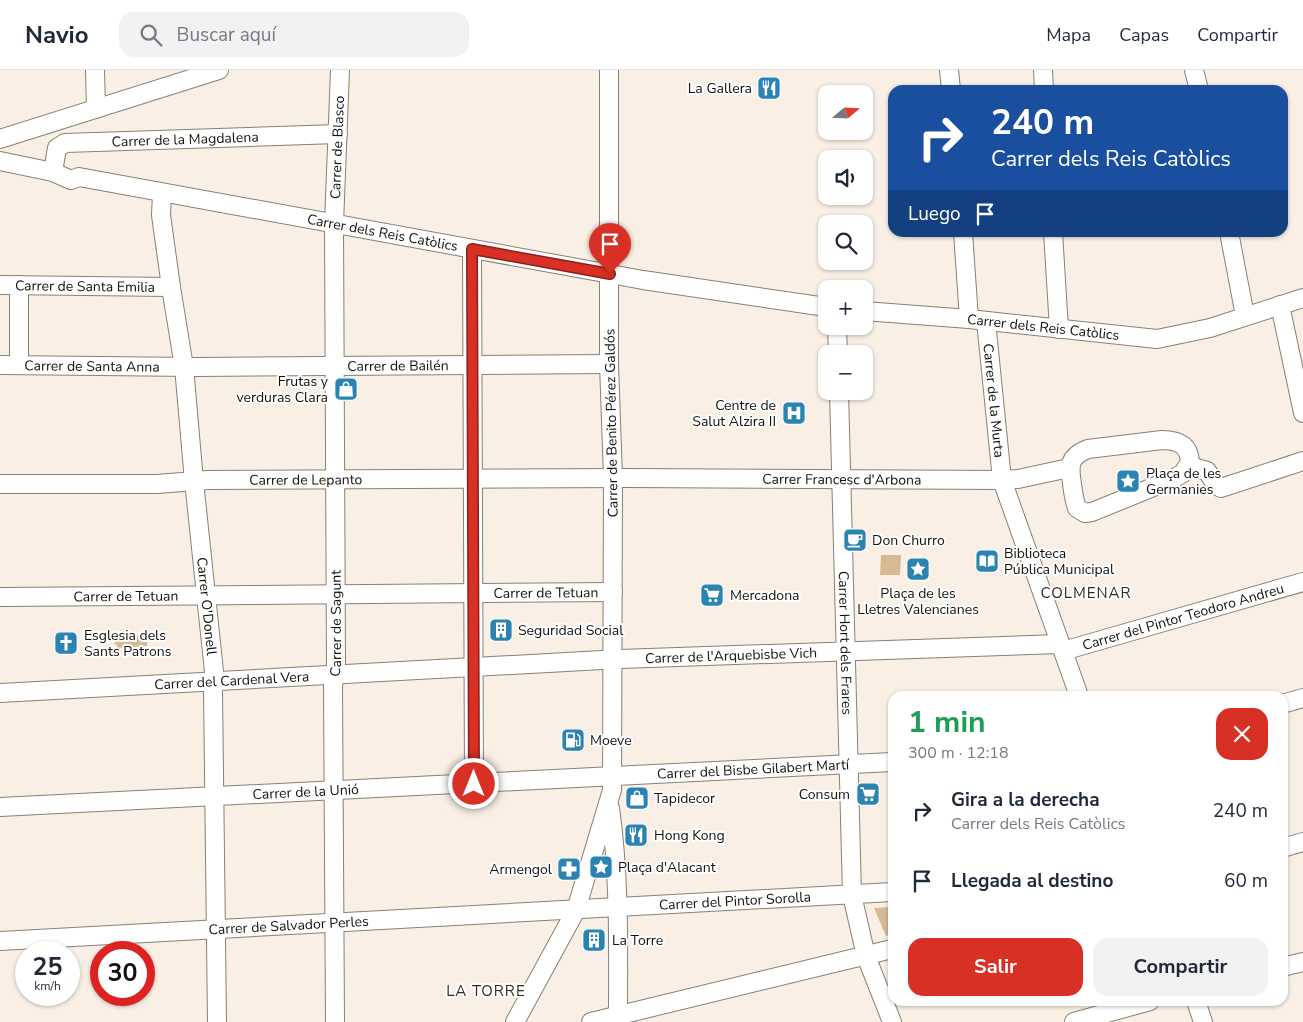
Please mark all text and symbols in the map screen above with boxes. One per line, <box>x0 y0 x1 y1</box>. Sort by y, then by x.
search box <box>119 12 469 57</box>
text: Navio <box>25 19 89 51</box>
icon: search <box>137 21 165 49</box>
text: Buscar aquí <box>177 22 276 48</box>
text: Mapa <box>1046 23 1091 47</box>
text: Capas <box>1119 23 1169 47</box>
text: Compartir <box>1197 23 1278 47</box>
restaurant icon: La Gallera <box>756 75 782 101</box>
place label: La Gallera <box>688 79 752 98</box>
north arrow <box>818 85 872 140</box>
map controls <box>818 85 873 400</box>
street label: Carrer de Blasco <box>326 95 349 200</box>
text: 240 m <box>991 99 1094 146</box>
icon: right <box>908 105 973 170</box>
street label: Carrer de la Magdalena <box>111 128 259 151</box>
text: Carrer dels Reis Catòlics <box>991 144 1231 174</box>
button: sound <box>818 150 873 205</box>
icon: arrive <box>971 200 999 228</box>
text: Luego <box>908 201 961 227</box>
street label: Carrer dels Reis Catòlics <box>306 210 460 256</box>
button: search <box>818 215 873 270</box>
pin <box>589 223 631 274</box>
icon: arrive <box>596 230 624 258</box>
street label: Carrer de Santa Emilia <box>15 276 155 297</box>
button: + <box>818 280 873 335</box>
street label: Carrer dels Reis Catòlics <box>966 310 1120 345</box>
street label: Carrer de Benito Pérez Galdós <box>600 328 623 518</box>
street label: Carrer de la Murta <box>978 343 1009 459</box>
button: − <box>818 345 873 400</box>
street label: Carrer de Santa Anna <box>24 356 160 377</box>
street label: Carrer de Bailén <box>347 356 449 376</box>
place label: Frutas y verduras Clara <box>236 372 329 407</box>
shop icon: Frutas y verduras Clara <box>333 376 359 402</box>
place label: Centre de Salut Alzira II <box>692 396 776 431</box>
hospital icon: Centre de Salut Alzira II <box>781 400 807 426</box>
place label: Plaça de les Germanies <box>1146 464 1222 499</box>
place icon: Plaça de les Germanies <box>1115 468 1141 494</box>
street label: Carrer de Lepanto <box>249 470 363 490</box>
street label: Carrer Francesc d'Arbona <box>762 470 921 490</box>
cafe icon: Don Churro <box>842 527 868 553</box>
place label: Don Churro <box>872 531 945 550</box>
place label: Biblioteca Pública Municipal <box>1004 544 1115 579</box>
library icon: Biblioteca Pública Municipal <box>974 548 1000 574</box>
street label: Carrer O'Donell <box>192 556 221 657</box>
place icon: Plaça de les Lletres Valencianes <box>905 556 931 582</box>
street label: Carrer de Sagunt <box>325 570 346 678</box>
street label: Carrer Hort dels Frares <box>834 571 856 715</box>
street label: Carrer del Pintor Teodoro Andreu <box>1080 579 1286 655</box>
supermarket icon: Mercadona <box>699 582 725 608</box>
street label: Carrer de Tetuan <box>493 583 598 603</box>
district label: COLMENAR <box>1040 583 1132 603</box>
place label: Plaça de les Lletres Valencianes <box>857 584 979 619</box>
place label: Mercadona <box>730 586 800 605</box>
street label: Carrer de Tetuan <box>74 587 178 606</box>
building icon: Seguridad Social <box>488 617 514 643</box>
place label: Seguridad Social <box>518 621 624 640</box>
place label: Esglesia dels Sants Patrons <box>84 626 172 661</box>
church icon: Esglesia dels Sants Patrons <box>53 630 79 656</box>
street label: Carrer de l'Arquebisbe Vich <box>645 643 817 668</box>
street label: Carrer del Cardenal Vera <box>154 667 310 695</box>
text: 1 min <box>908 702 986 743</box>
button: close <box>1216 708 1268 760</box>
fuel station icon: Moeve <box>560 727 586 753</box>
place label: Moeve <box>590 731 632 750</box>
text: 300 m · 12:18 <box>908 742 1009 764</box>
street label: Carrer del Bisbe Gilabert Martí <box>657 755 850 784</box>
position arrow <box>447 757 499 809</box>
street label: Carrer de la Unió <box>252 780 359 804</box>
supermarket icon: Consum <box>855 781 881 807</box>
shop icon: Tapidecor <box>624 785 650 811</box>
place label: Consum <box>799 785 850 804</box>
text: Gira a la derecha <box>951 787 1100 813</box>
place label: Tapidecor <box>654 789 715 808</box>
icon: right <box>908 797 936 825</box>
text: 240 m <box>1213 798 1268 824</box>
text: Carrer dels Reis Catòlics <box>951 813 1126 835</box>
restaurant icon: Hong Kong <box>623 822 649 848</box>
place label: Hong Kong <box>654 826 725 845</box>
place icon: Plaça d'Alacant <box>588 854 614 880</box>
pharmacy icon: Armengol <box>556 856 582 882</box>
place label: Plaça d'Alacant <box>618 858 716 877</box>
place label: Armengol <box>489 860 553 879</box>
icon: arrive <box>908 867 936 895</box>
text: Llegada al destino <box>951 868 1113 894</box>
text: 60 m <box>1224 868 1268 894</box>
street label: Carrer del Pintor Sorolla <box>658 887 811 915</box>
street label: Carrer de Salvador Perles <box>208 912 369 940</box>
building icon: La Torre <box>581 927 607 953</box>
place label: La Torre <box>612 931 663 950</box>
button: Salir <box>908 938 1083 996</box>
button: Compartir <box>1093 938 1268 996</box>
speed limit sign: 30 <box>90 941 155 1006</box>
text: 25 <box>32 950 63 984</box>
text: km/h <box>34 978 61 994</box>
district label: LA TORRE <box>446 981 526 1001</box>

